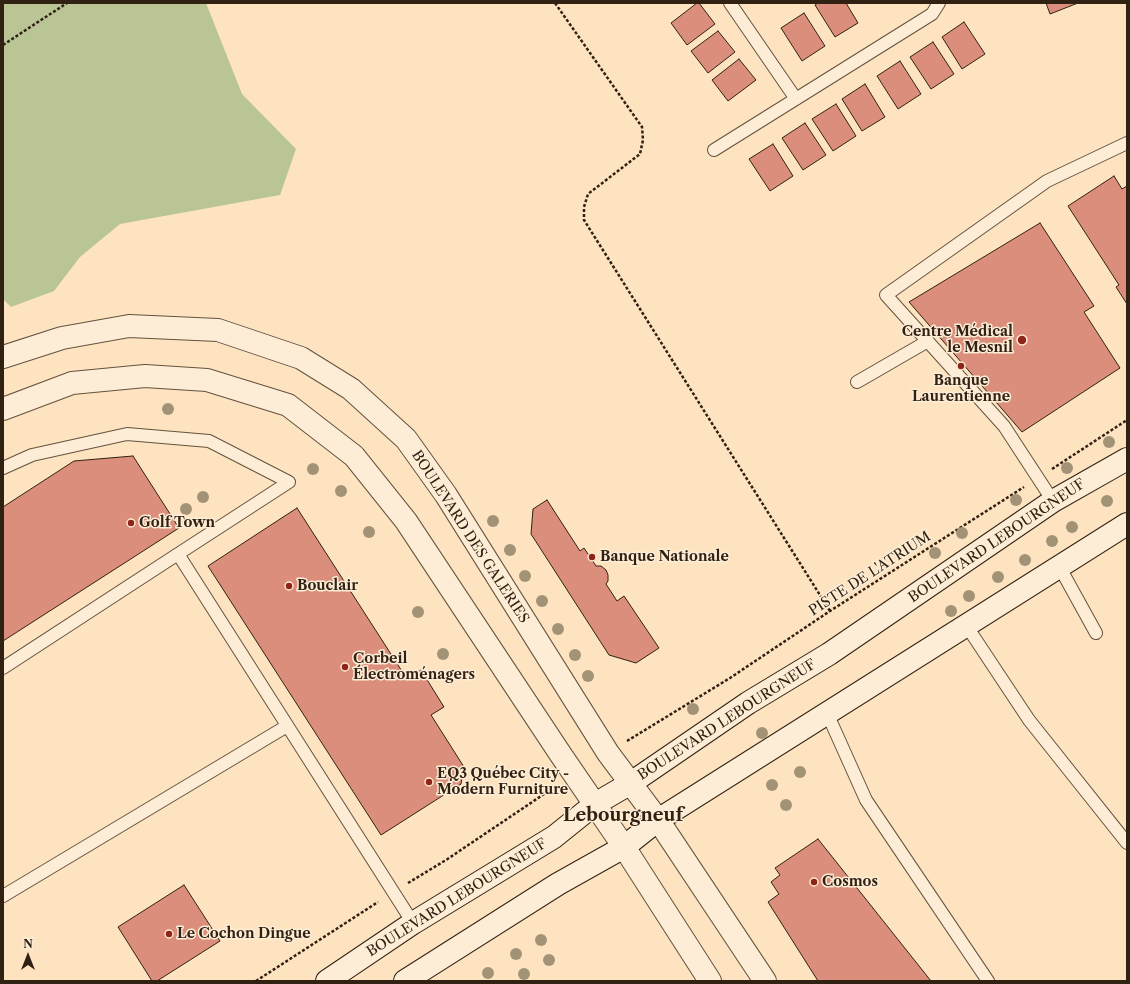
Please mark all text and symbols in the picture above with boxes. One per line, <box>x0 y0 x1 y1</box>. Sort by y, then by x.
place label: Centre Médical le Mesnil <box>902 324 1013 356</box>
marker: Centre Médical le Mesnil <box>1016 334 1028 346</box>
marker: Banque Laurentienne <box>956 361 966 371</box>
place label: Banque Laurentienne <box>912 373 1010 406</box>
street label: BOULEVARD DES GALERIES <box>408 448 532 626</box>
street label: BOULEVARD LEBOURGNEUF <box>906 476 1088 606</box>
place label: Golf Town <box>139 515 215 531</box>
marker: Golf Town <box>126 518 136 528</box>
street label: PISTE DE L'ATRIUM <box>806 528 934 620</box>
place label: Banque Nationale <box>600 549 729 565</box>
marker: Banque Nationale <box>587 552 597 562</box>
place label: Bouclair <box>297 578 358 594</box>
marker: Bouclair <box>284 581 294 591</box>
place label: Corbeil Électroménagers <box>353 651 475 684</box>
street label: BOULEVARD LEBOURGNEUF <box>635 656 819 784</box>
marker: Corbeil Électroménagers <box>340 662 350 672</box>
place label: EQ3 Québec City - Modern Furniture <box>437 766 569 798</box>
marker: EQ3 Québec City - Modern Furniture <box>424 777 434 787</box>
district label: Lebourgneuf <box>563 805 683 827</box>
street label: BOULEVARD LEBOURGNEUF <box>364 835 550 961</box>
place label: Cosmos <box>822 874 878 890</box>
marker: Cosmos <box>809 877 819 887</box>
place label: Le Cochon Dingue <box>177 926 311 942</box>
marker: Le Cochon Dingue <box>164 929 174 939</box>
north arrow <box>8 936 48 976</box>
text: N <box>23 937 33 951</box>

